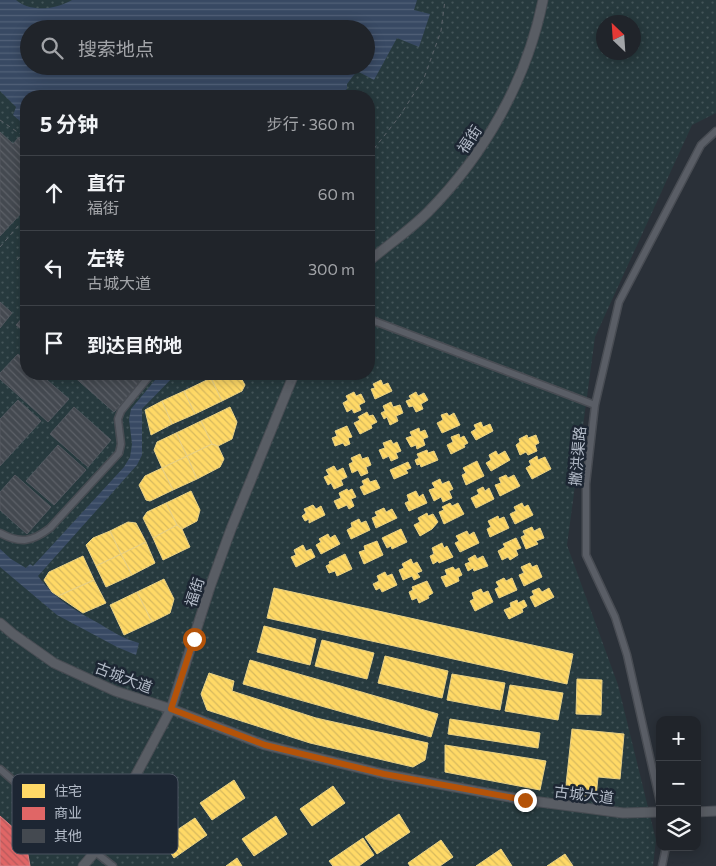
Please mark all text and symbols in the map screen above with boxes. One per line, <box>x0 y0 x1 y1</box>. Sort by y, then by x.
north arrow <box>596 15 641 60</box>
search box <box>20 20 375 75</box>
icon: search <box>38 34 66 62</box>
text: 搜索地点 <box>78 37 154 60</box>
text: 5 分钟 <box>40 111 98 136</box>
text: 步行 · 360 m <box>267 114 355 133</box>
street label: 福街 <box>453 122 485 156</box>
text: 直行 <box>87 171 125 194</box>
icon: ahead <box>40 179 68 207</box>
text: 60 m <box>318 184 355 203</box>
text: 福街 <box>87 198 119 217</box>
text: 左转 <box>87 246 125 269</box>
icon: left <box>40 254 68 282</box>
text: 300 m <box>308 259 355 278</box>
text: 古城大道 <box>87 273 151 292</box>
icon: arrive <box>40 329 68 357</box>
text: 到达目的地 <box>87 333 182 356</box>
street label: 撇洪渠路 <box>565 425 589 487</box>
street label: 福街 <box>181 575 207 609</box>
route start <box>183 628 206 651</box>
street label: 古城大道 <box>93 658 155 696</box>
map controls <box>656 716 701 851</box>
button: + <box>656 716 701 761</box>
button: − <box>656 761 701 806</box>
legend <box>12 774 178 854</box>
street label: 古城大道 <box>553 781 615 807</box>
text: 住宅 <box>54 782 82 799</box>
route end <box>514 789 537 812</box>
text: 商业 <box>54 804 82 821</box>
button: layers <box>656 806 701 851</box>
text: 其他 <box>54 827 82 844</box>

